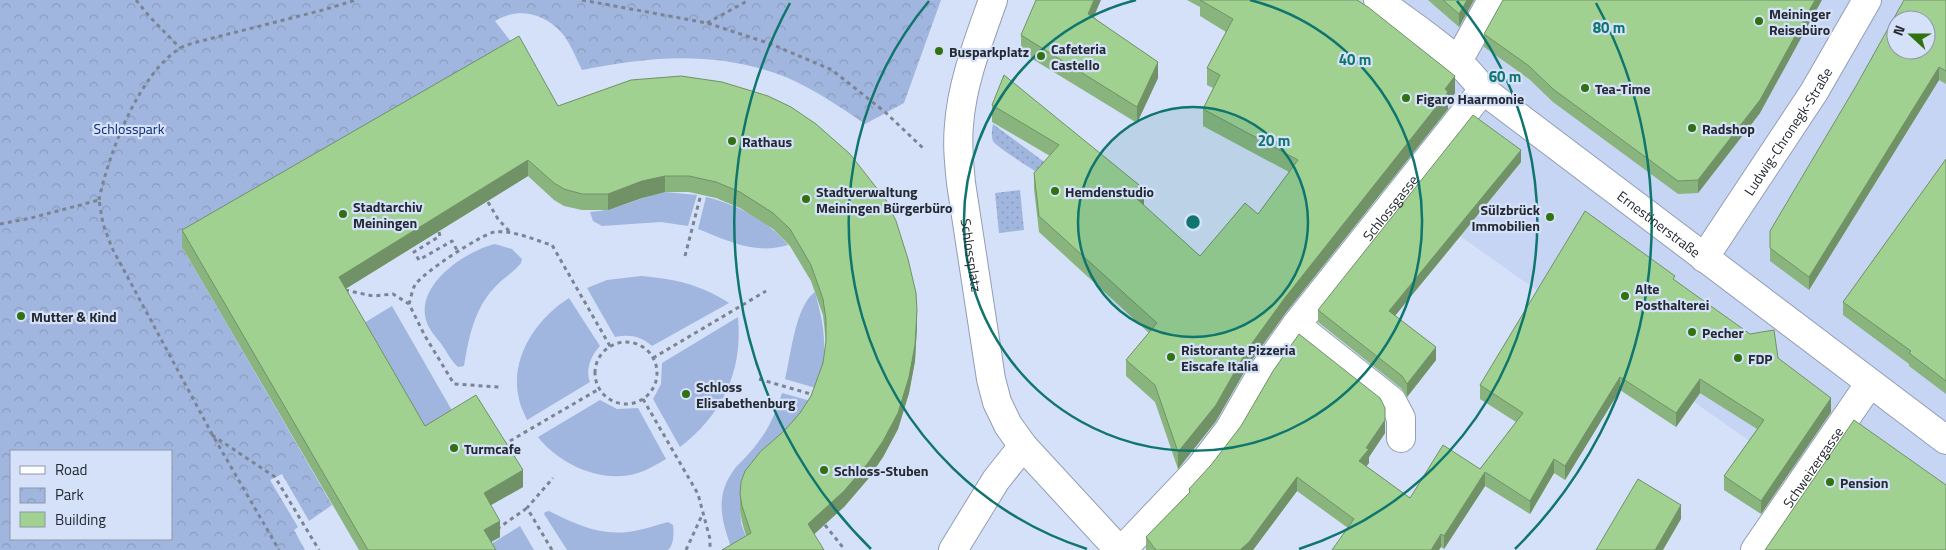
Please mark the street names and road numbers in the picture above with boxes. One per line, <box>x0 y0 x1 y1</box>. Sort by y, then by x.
street label: Ludwig-Chronegk-Straße <box>1738 63 1837 199</box>
street label: Schlossgasse <box>1357 170 1422 245</box>
street label: Ernestinerstraße <box>1613 185 1705 262</box>
street label: Schlossplatz <box>956 217 988 293</box>
street label: Schweizergasse <box>1777 422 1848 512</box>

